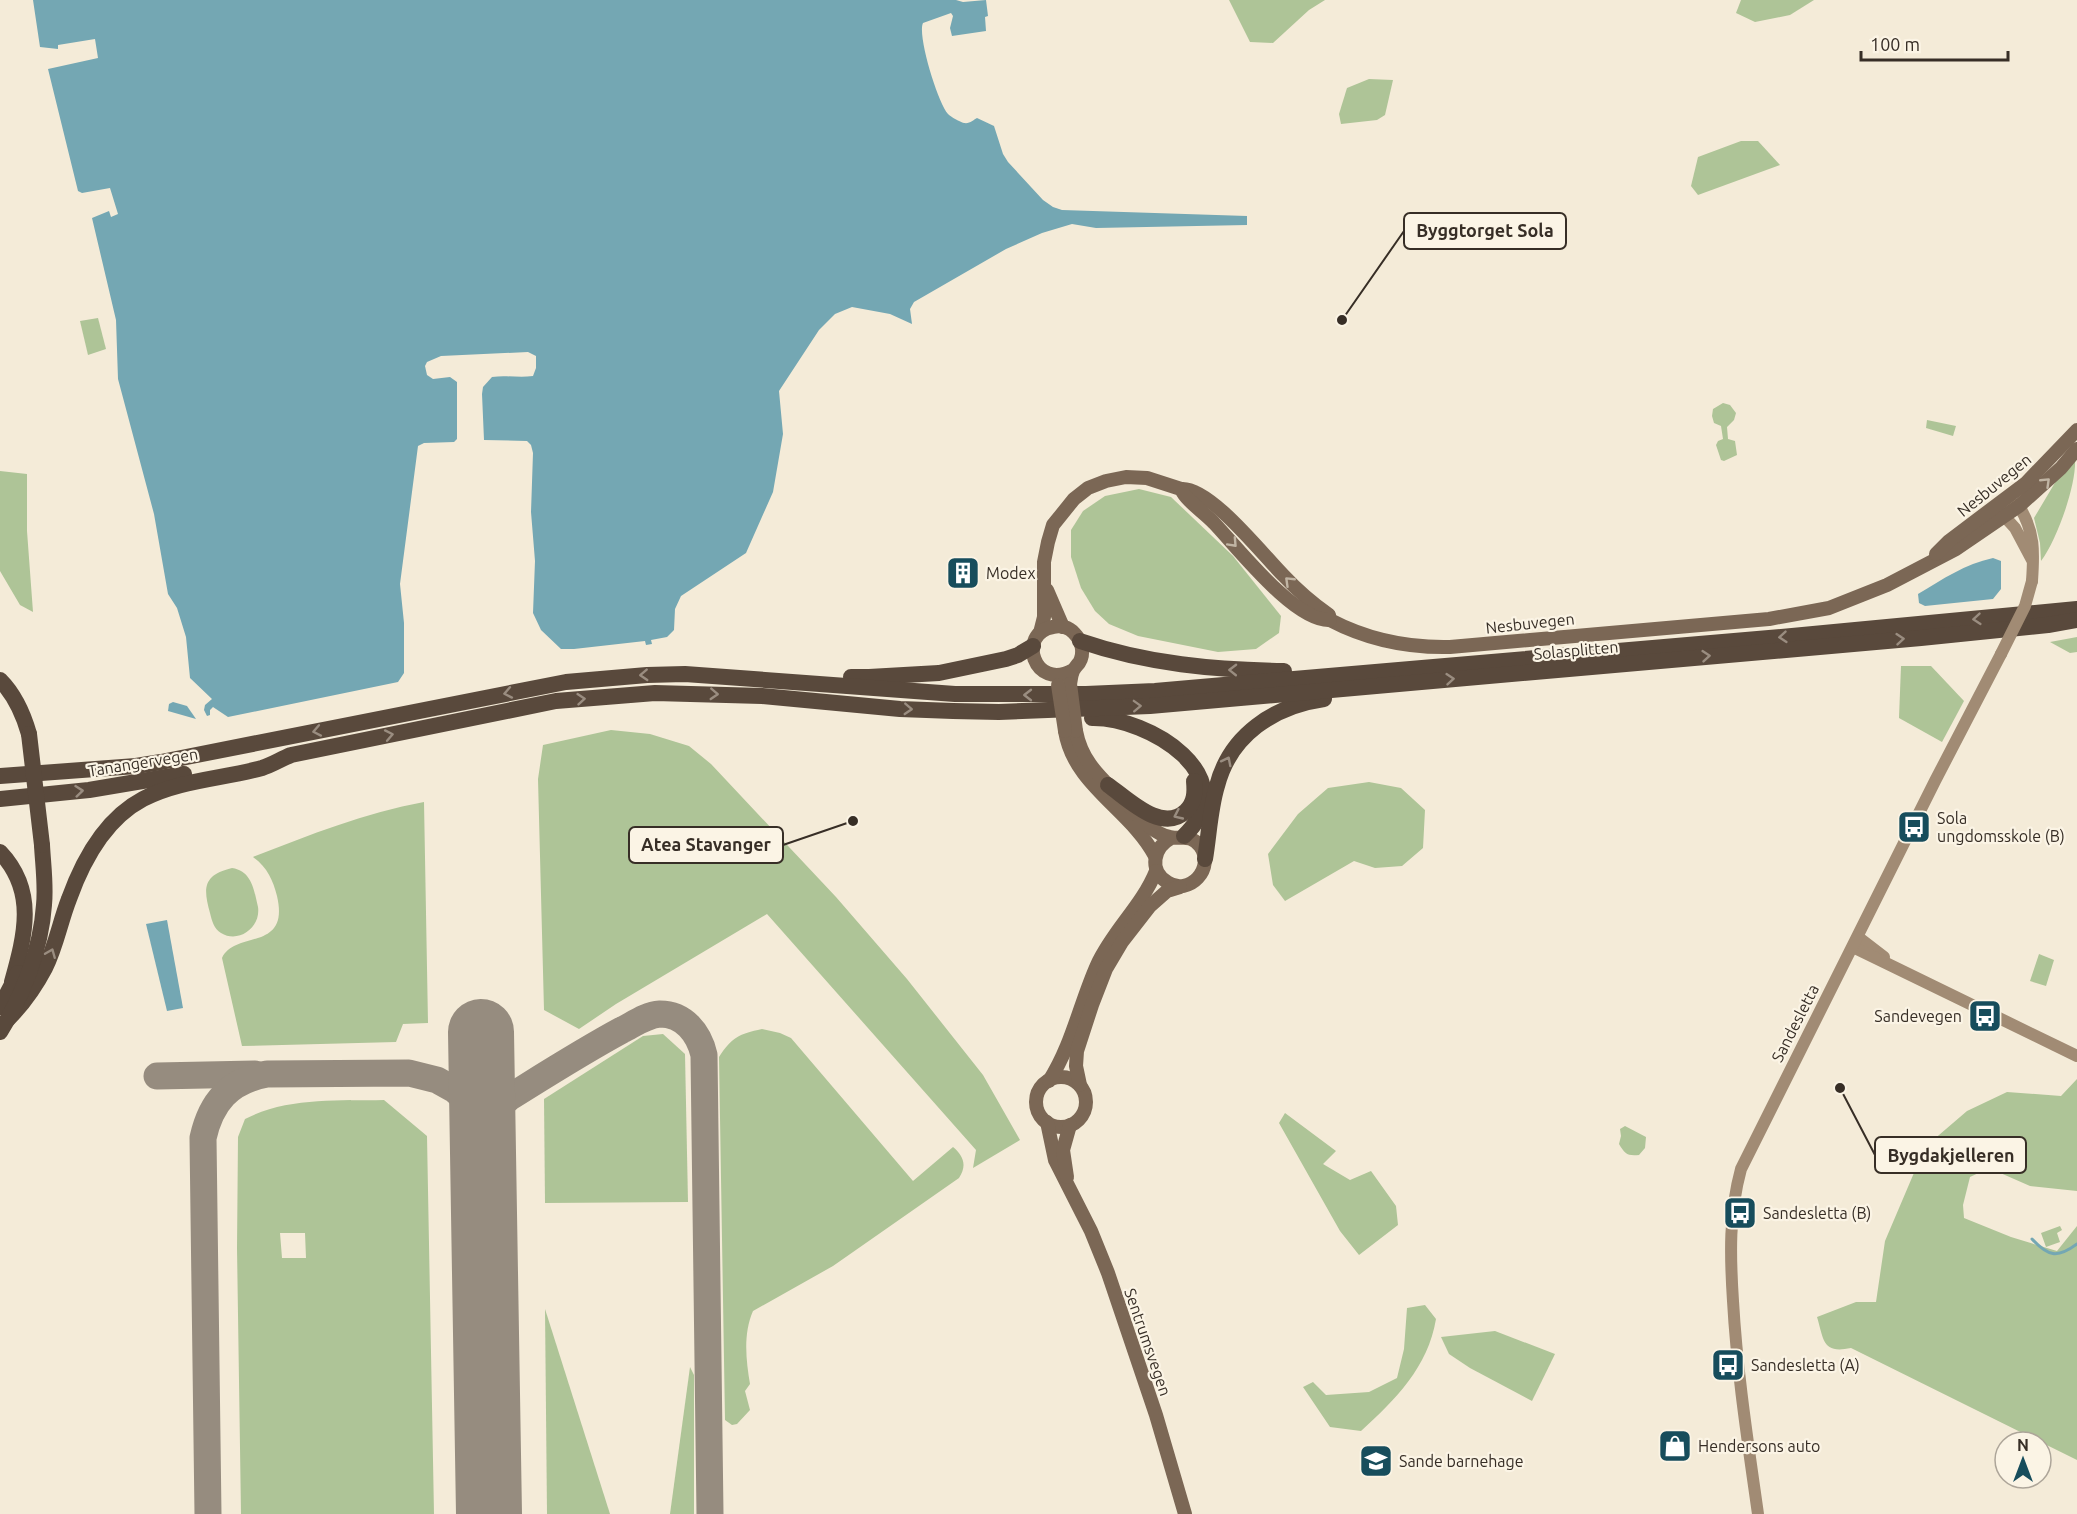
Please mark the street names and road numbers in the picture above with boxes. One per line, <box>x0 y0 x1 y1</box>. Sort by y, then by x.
street label: Nesbuvegen <box>1954 450 2034 520</box>
street label: Nesbuvegen <box>1485 609 1575 637</box>
street label: Solasplitten <box>1533 637 1619 663</box>
street label: Tanangervegen <box>87 744 199 780</box>
street label: Sandesletta <box>1768 981 1822 1065</box>
street label: Sentrumsvegen <box>1121 1286 1175 1398</box>

